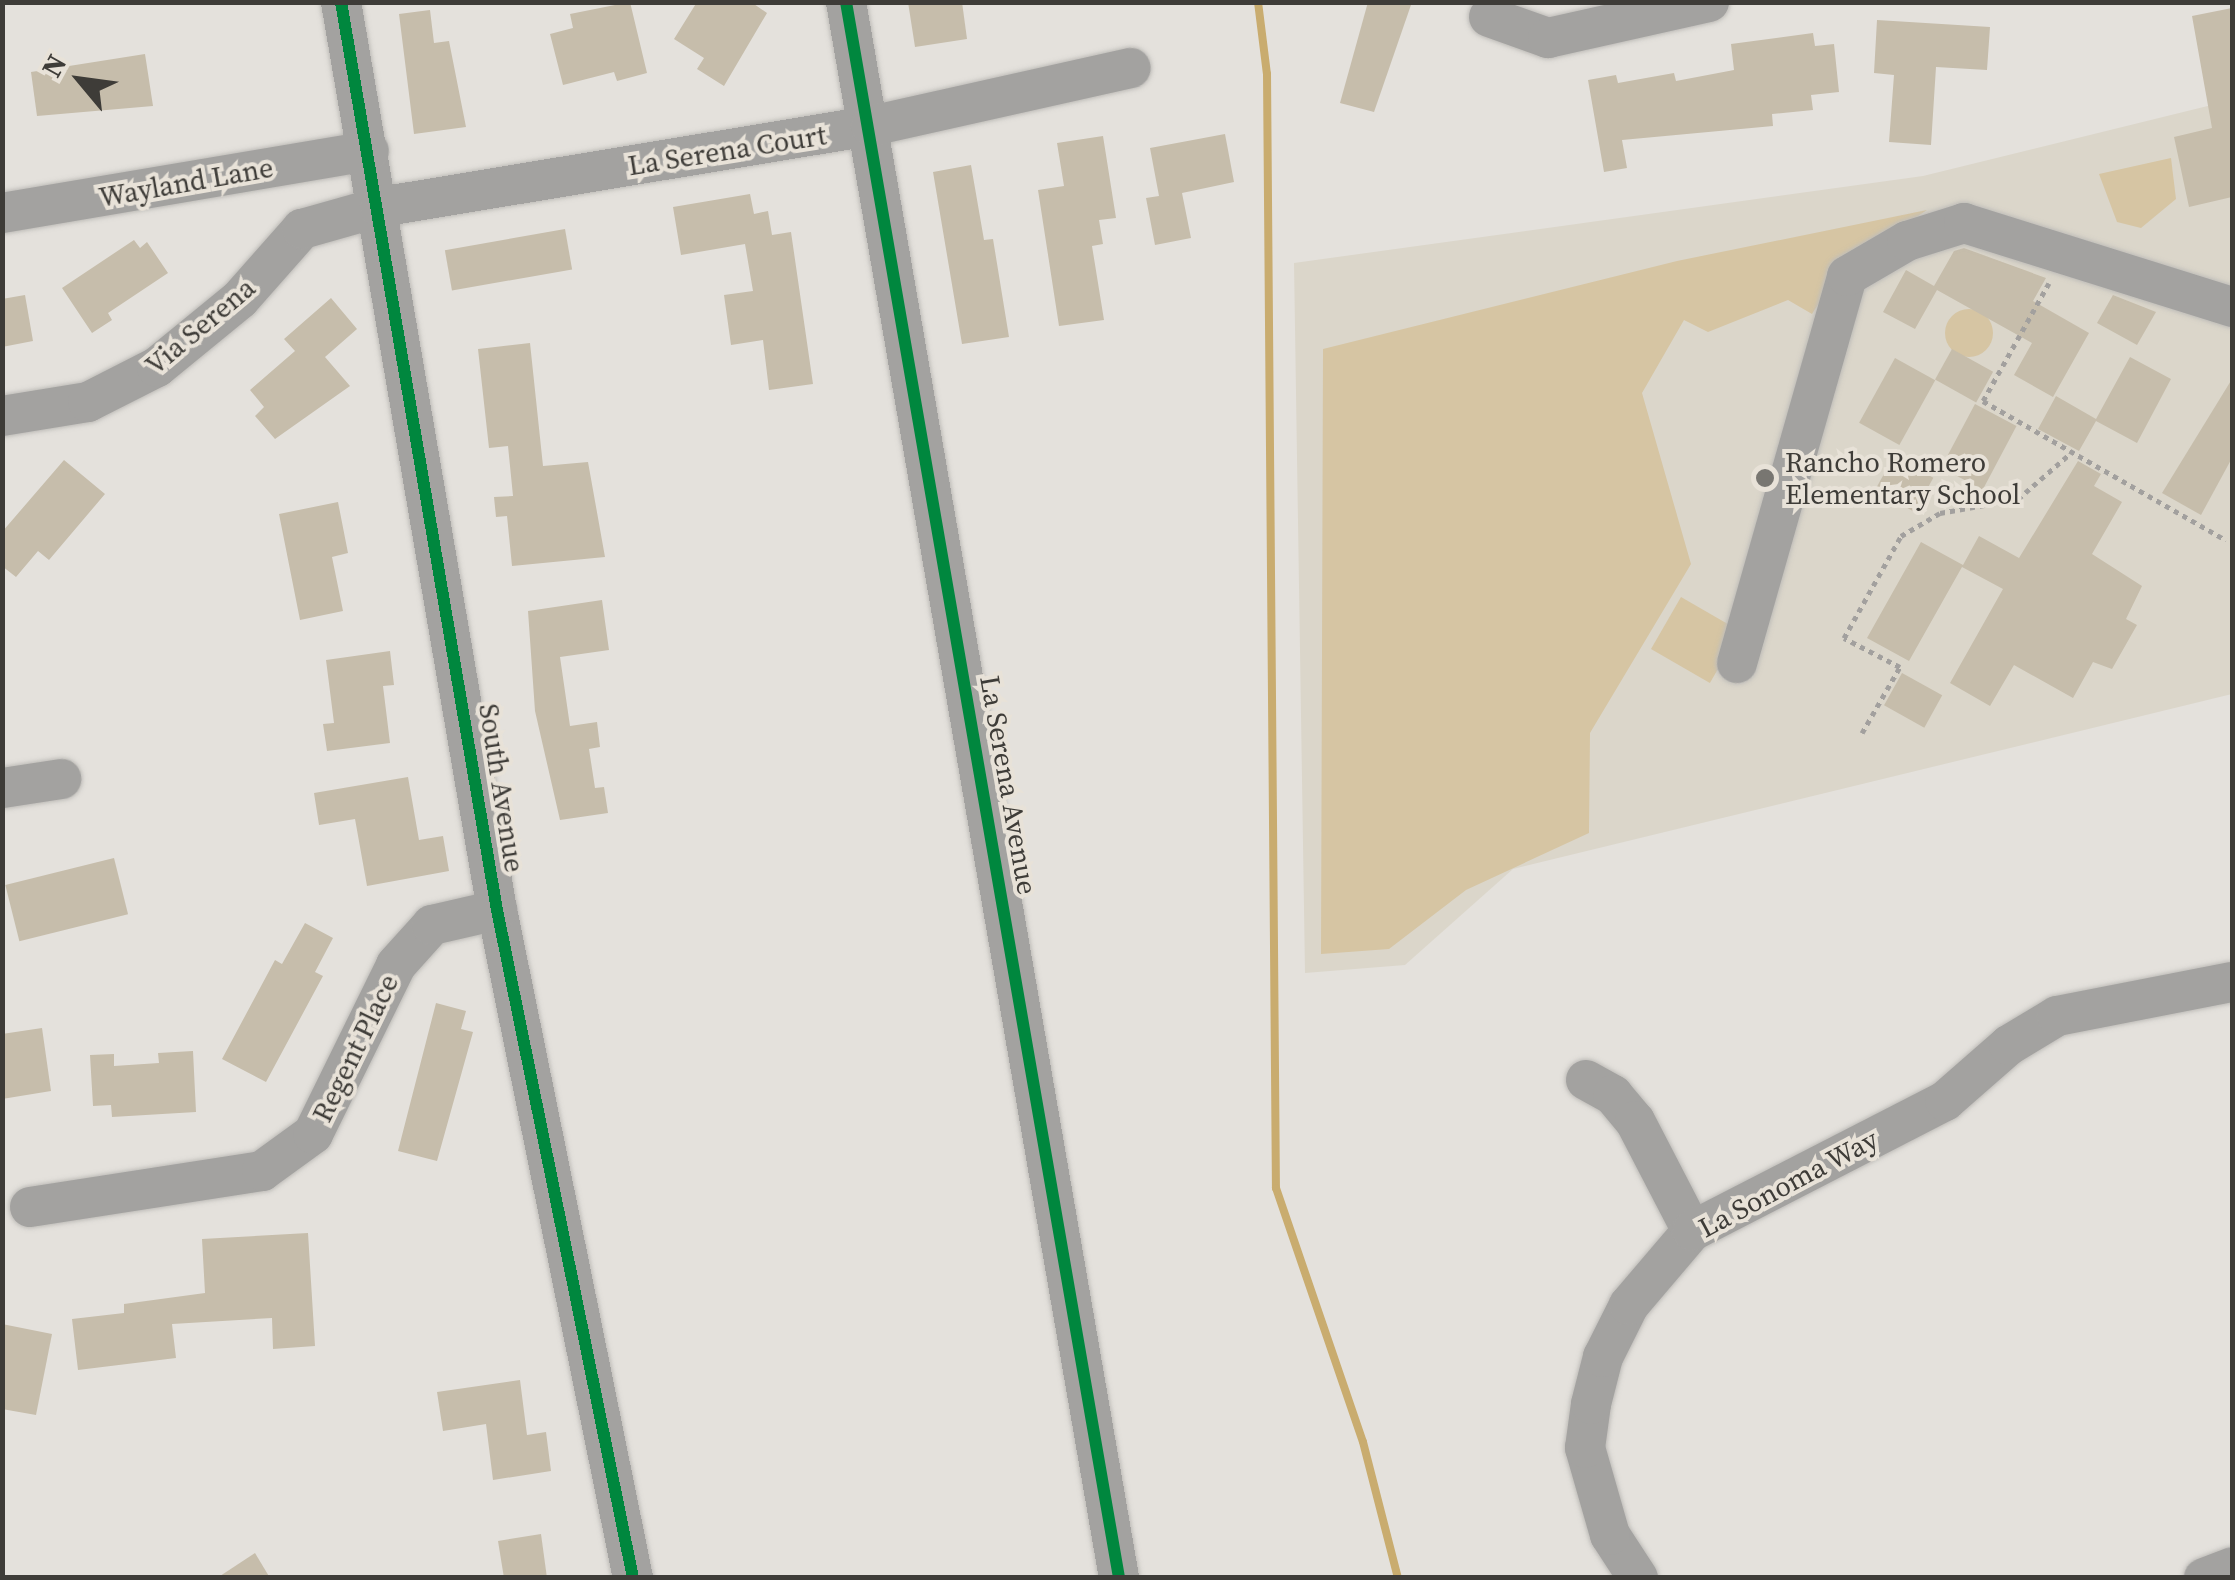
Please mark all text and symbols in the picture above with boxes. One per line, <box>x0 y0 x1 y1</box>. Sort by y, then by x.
north arrow <box>30 30 130 130</box>
text: N <box>32 47 75 84</box>
street label: La Serena Court <box>625 118 829 182</box>
street label: Wayland Lane <box>96 150 276 214</box>
street label: Via Serena <box>138 270 262 382</box>
place label: Rancho Romero Elementary School <box>1785 445 2020 511</box>
marker: Rancho Romero Elementary School <box>1754 467 1776 489</box>
street label: La Serena Avenue <box>973 673 1045 897</box>
street label: South Avenue <box>472 701 532 875</box>
street label: Regent Place <box>305 969 405 1127</box>
street label: La Sonoma Way <box>1692 1122 1884 1244</box>

